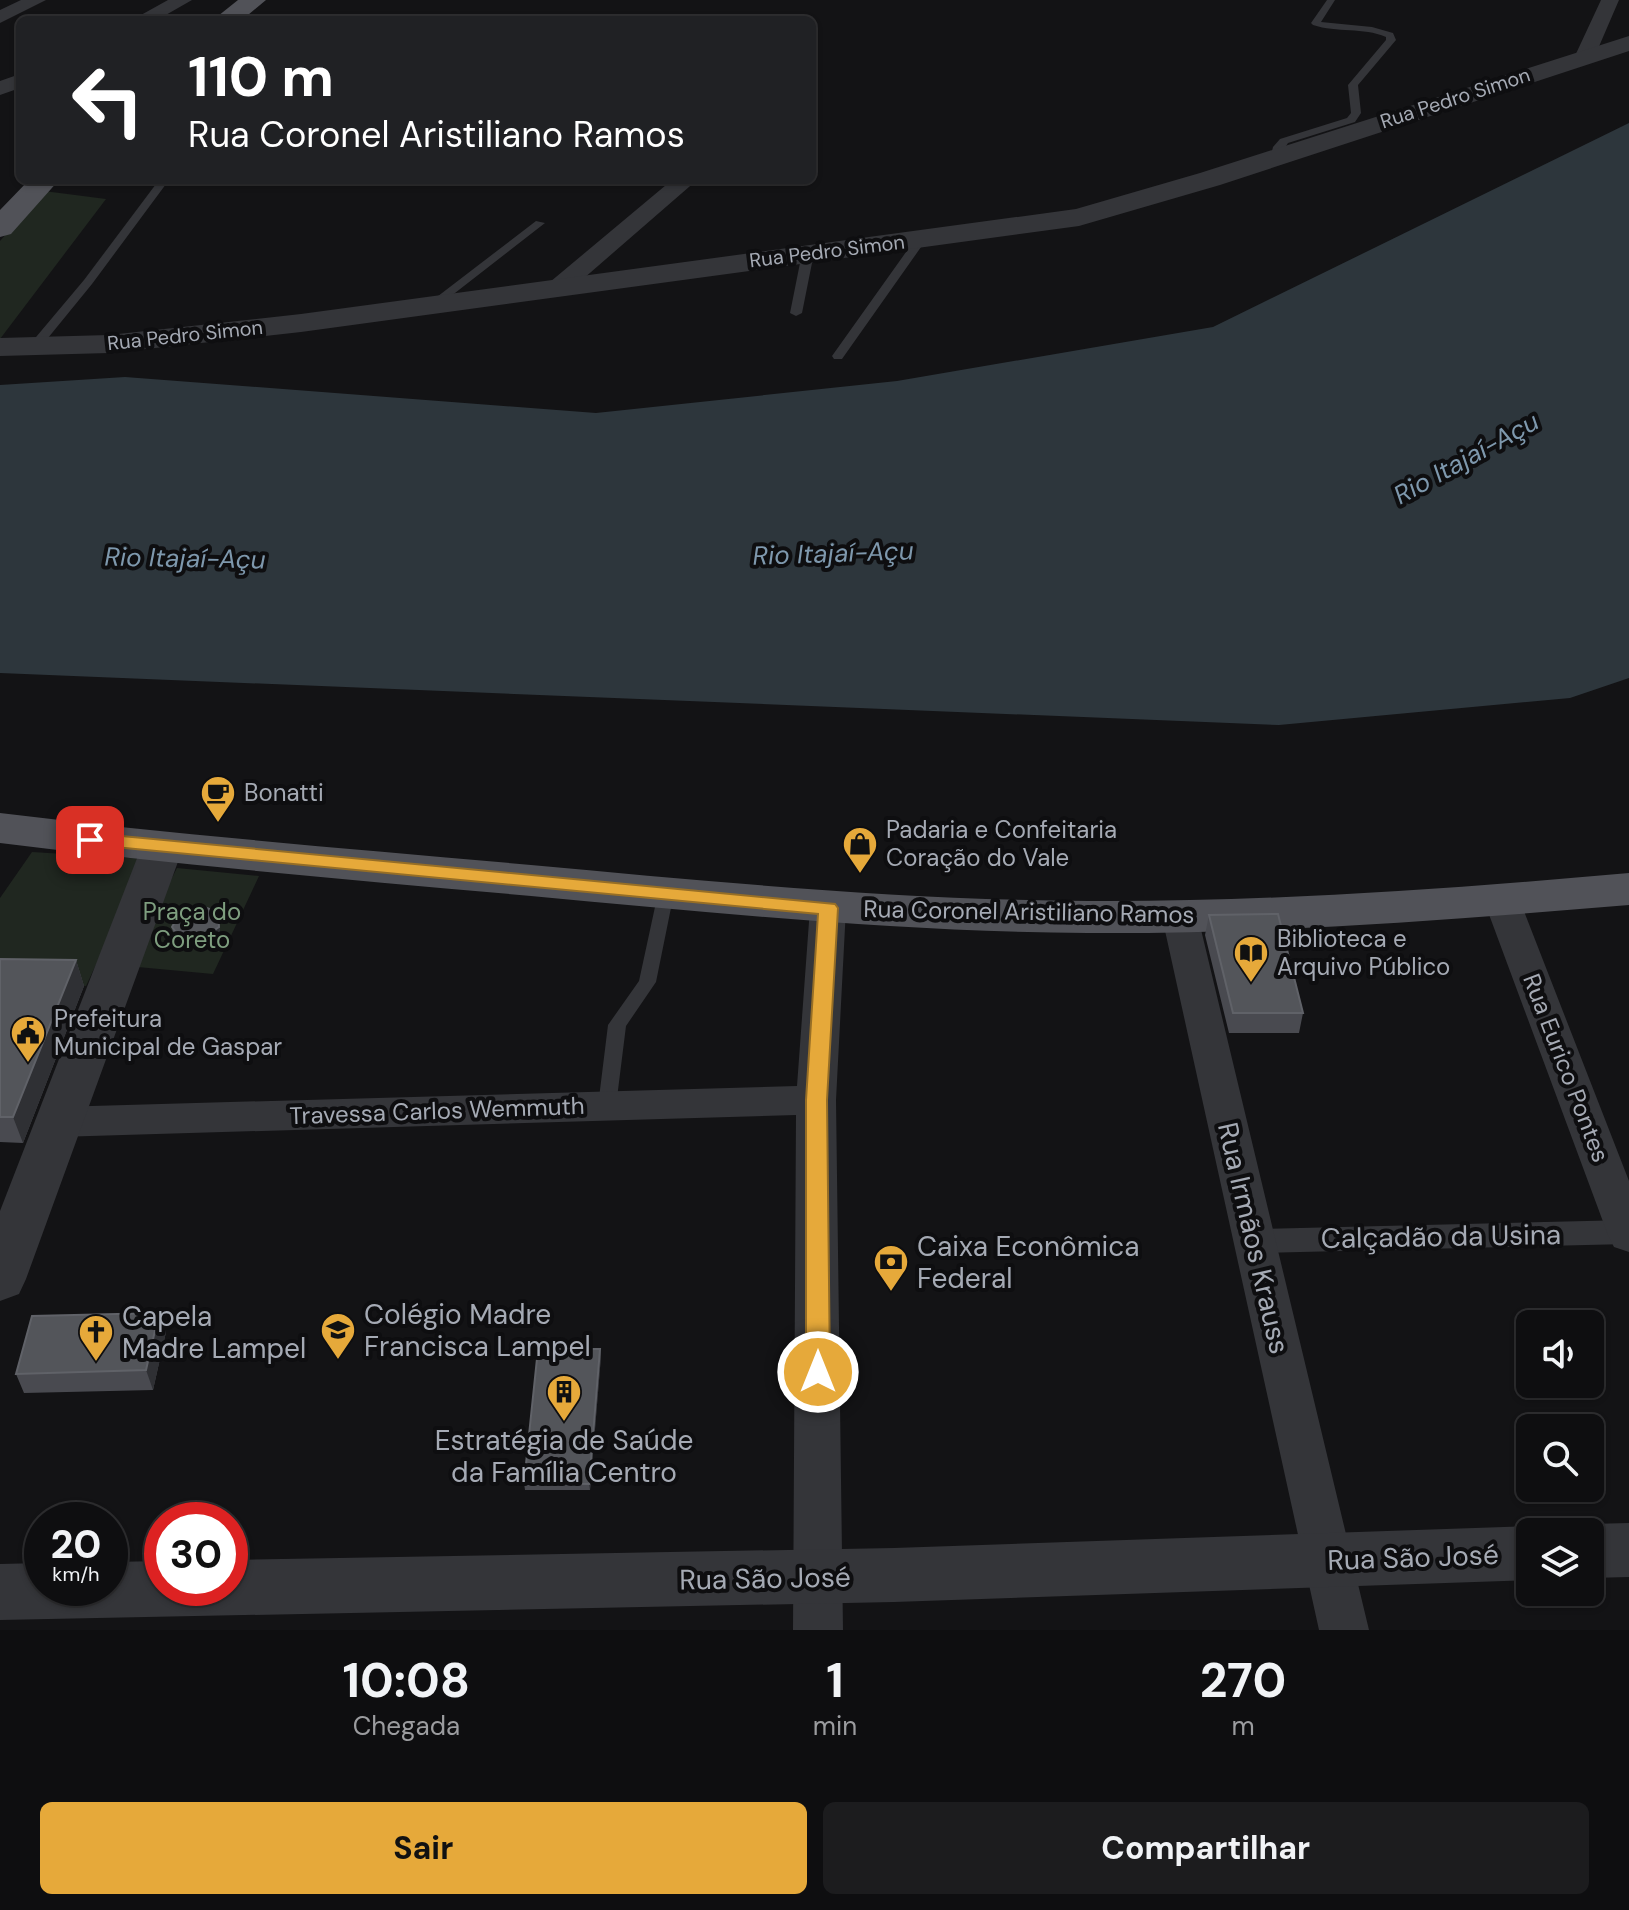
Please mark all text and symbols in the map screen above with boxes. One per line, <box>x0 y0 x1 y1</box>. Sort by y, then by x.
text: 110 m <box>188 40 334 113</box>
icon: left <box>56 48 160 152</box>
street label: Rua Pedro Simon <box>1377 61 1533 135</box>
text: Rua Coronel Aristiliano Ramos <box>188 111 685 158</box>
street label: Rua Pedro Simon <box>748 229 906 273</box>
street label: Rua Pedro Simon <box>106 314 264 356</box>
water label: Rio Itajaí-Açu <box>1387 404 1545 512</box>
water label: Rio Itajaí-Açu <box>752 533 914 573</box>
water label: Rio Itajaí-Açu <box>104 540 266 576</box>
cafe icon: Bonatti <box>199 774 237 824</box>
place label: Bonatti <box>244 777 324 808</box>
pin <box>56 806 124 874</box>
place label: Padaria e Confeitaria Coração do Vale <box>886 814 1117 873</box>
icon: arrive <box>68 818 112 862</box>
shop icon: Padaria e Confeitaria Coração do Vale <box>841 825 879 875</box>
street label: Rua Coronel Aristiliano Ramos <box>863 893 1195 930</box>
park label: Praça do Coreto <box>143 896 241 955</box>
place label: Biblioteca e Arquivo Público <box>1277 923 1450 982</box>
library icon: Biblioteca e Arquivo Público <box>1232 934 1270 984</box>
street label: Rua Eurico Pontes <box>1516 969 1617 1167</box>
place label: Prefeitura Municipal de Gaspar <box>54 1003 282 1062</box>
public building icon: Prefeitura Municipal de Gaspar <box>9 1014 47 1064</box>
street label: Travessa Carlos Wemmuth <box>289 1090 585 1131</box>
street label: Rua Irmãos Krauss <box>1209 1119 1298 1358</box>
street label: Calçadão da Usina <box>1321 1216 1561 1257</box>
place label: Caixa Econômica Federal <box>917 1228 1140 1297</box>
bank icon: Caixa Econômica Federal <box>872 1243 910 1293</box>
place label: Colégio Madre Francisca Lampel <box>364 1296 591 1365</box>
place label: Capela Madre Lampel <box>122 1298 306 1367</box>
map controls <box>1516 1310 1604 1606</box>
button: sound <box>1516 1310 1604 1398</box>
school or university icon: Colégio Madre Francisca Lampel <box>319 1311 357 1361</box>
church icon: Capela Madre Lampel <box>77 1313 115 1363</box>
position arrow <box>776 1330 860 1414</box>
building icon: Estratégia de Saúde da Família Centro <box>545 1373 583 1423</box>
button: search <box>1516 1414 1604 1502</box>
place label: Estratégia de Saúde da Família Centro <box>435 1422 693 1491</box>
speed limit sign: 30 <box>144 1502 248 1606</box>
text: 20 <box>50 1518 102 1570</box>
button: layers <box>1516 1518 1604 1606</box>
street label: Rua São José <box>1327 1536 1499 1579</box>
street label: Rua São José <box>679 1559 851 1598</box>
text: km/h <box>52 1561 100 1587</box>
text: 10:08 <box>343 1649 470 1712</box>
text: 1 <box>826 1649 844 1712</box>
text: 270 <box>1200 1649 1286 1712</box>
text: Chegada <box>353 1709 460 1743</box>
text: min <box>813 1709 857 1743</box>
text: m <box>1231 1709 1255 1743</box>
button: Sair <box>40 1802 807 1894</box>
button: Compartilhar <box>823 1802 1589 1894</box>

